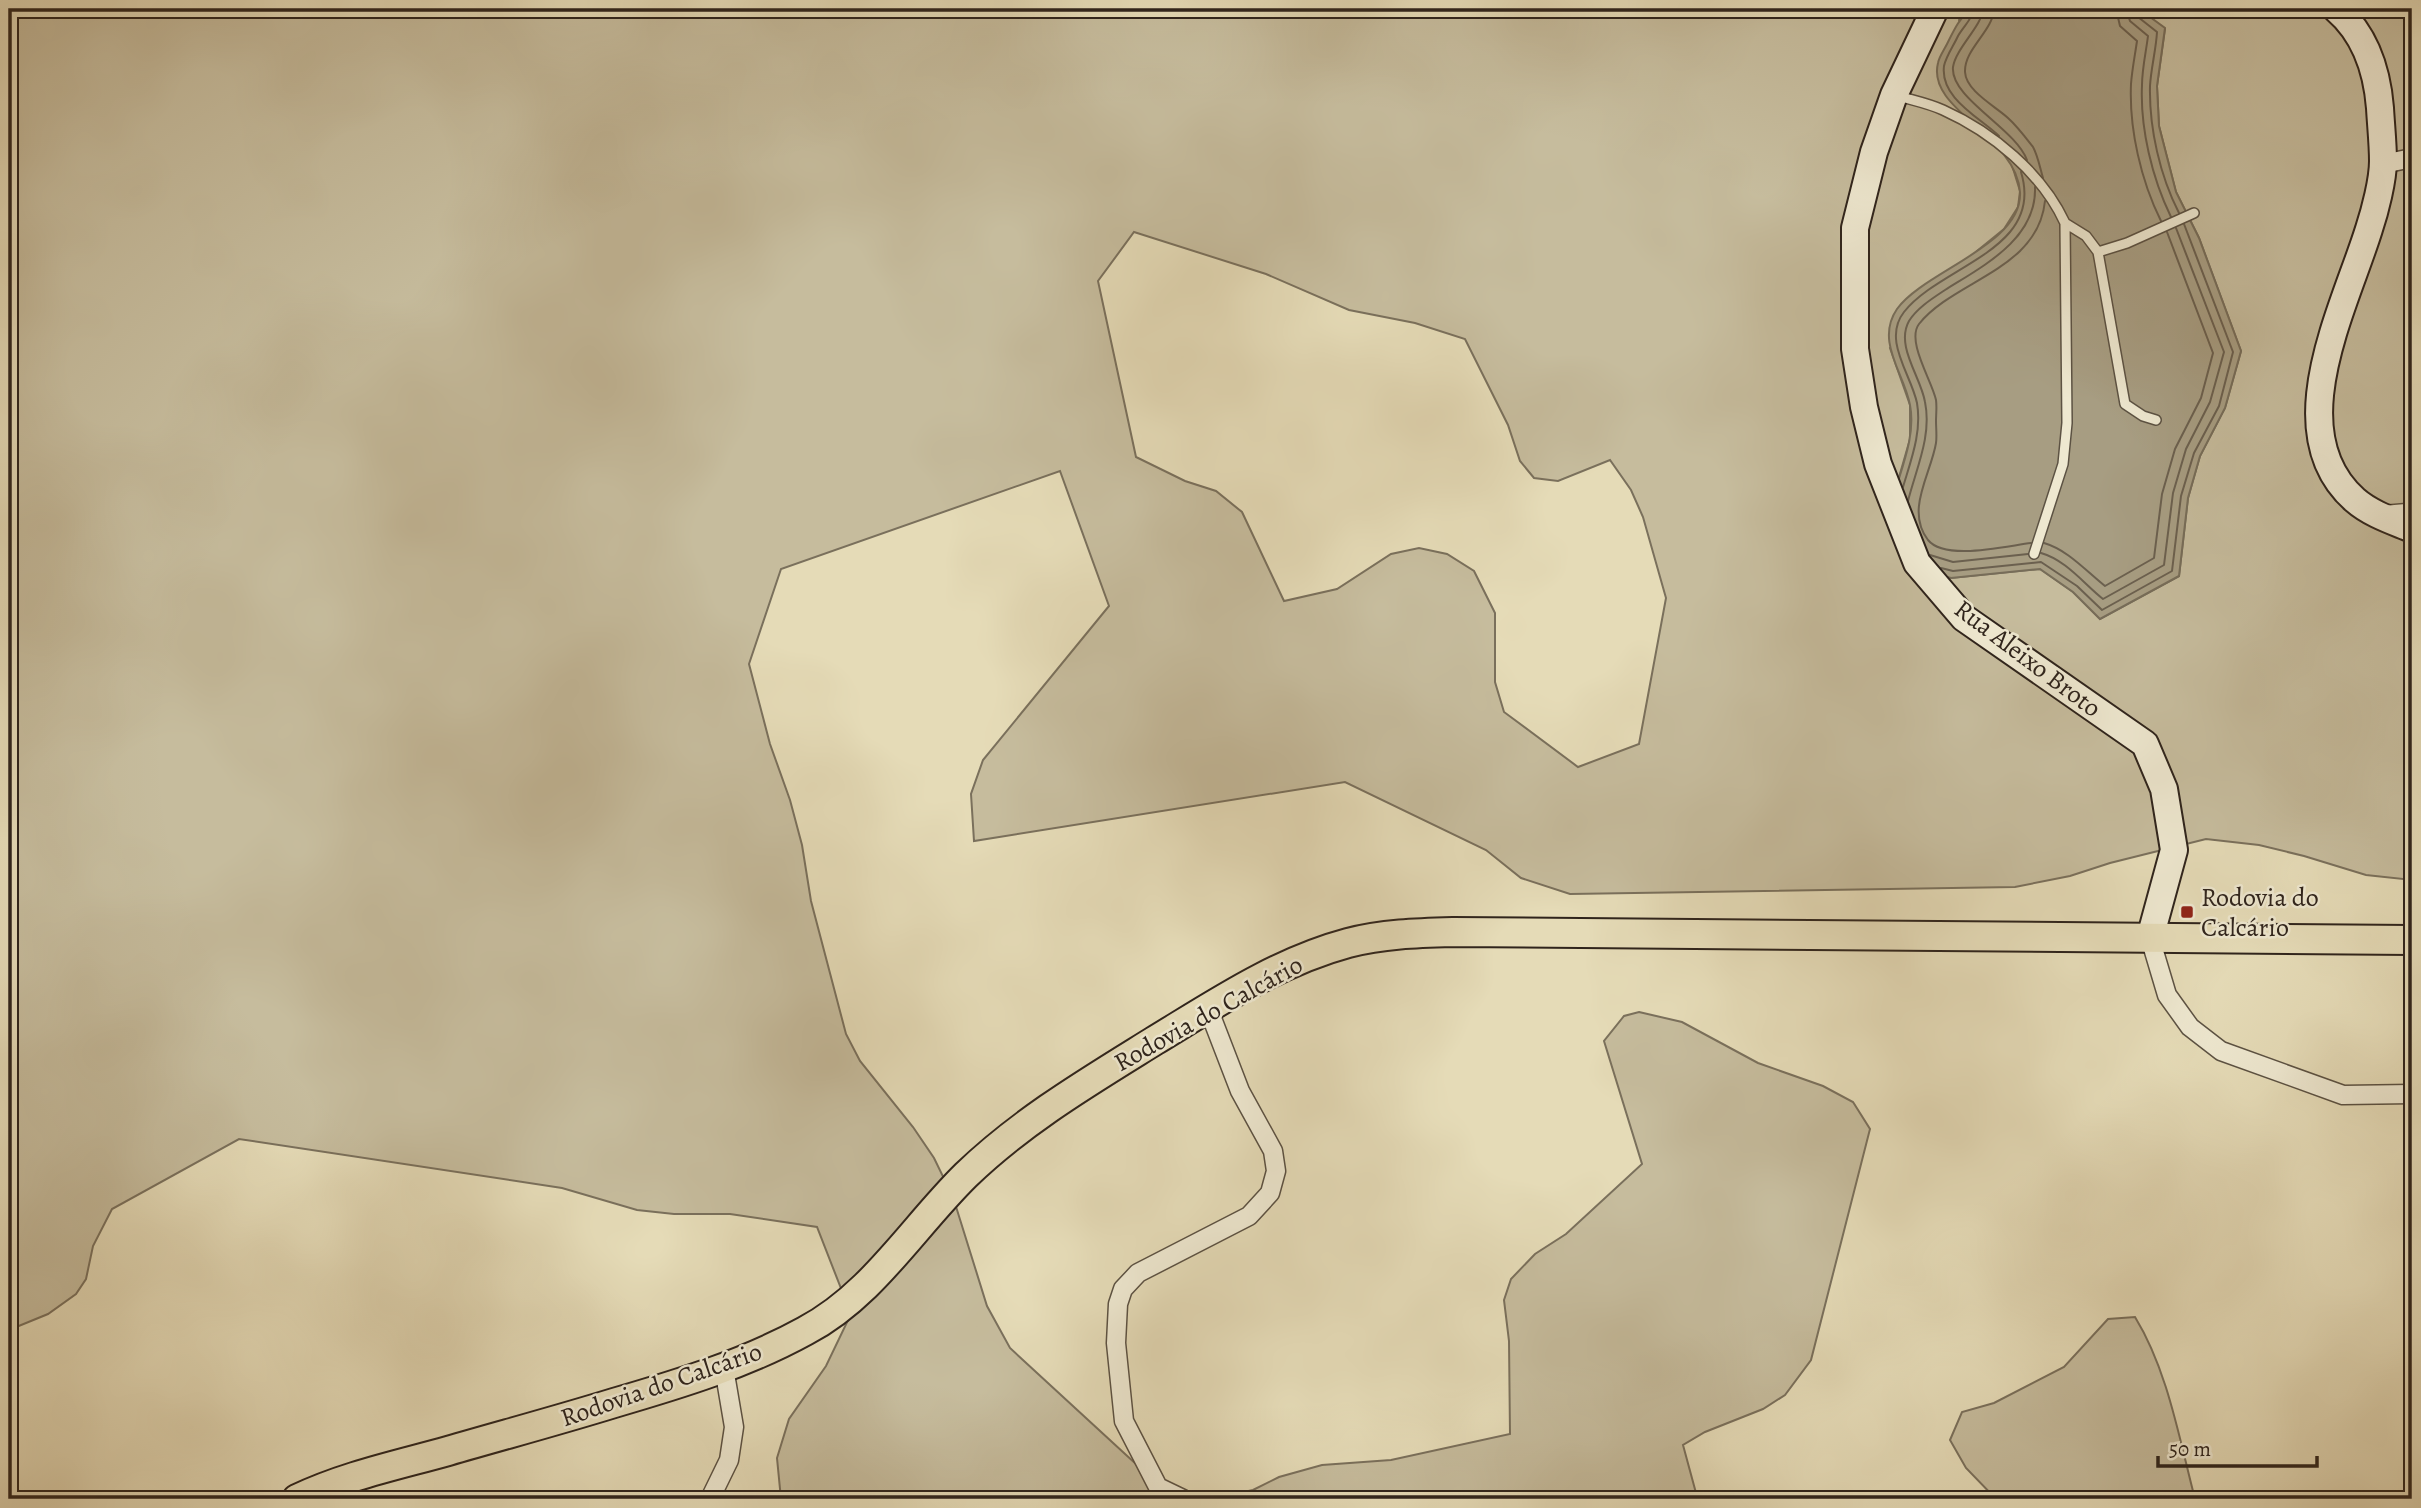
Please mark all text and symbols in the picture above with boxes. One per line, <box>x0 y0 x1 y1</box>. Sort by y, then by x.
street label: Rua Aleixo Broto <box>1947 592 2108 725</box>
place label: Rodovia do Calcário <box>2201 880 2319 945</box>
marker: Rodovia do Calcário <box>2179 904 2195 920</box>
street label: Rodovia do Calcário <box>1108 947 1309 1080</box>
street label: Rodovia do Calcário <box>556 1334 766 1435</box>
scale bar <box>2158 1424 2318 1468</box>
text: 50 m <box>2169 1435 2211 1463</box>

